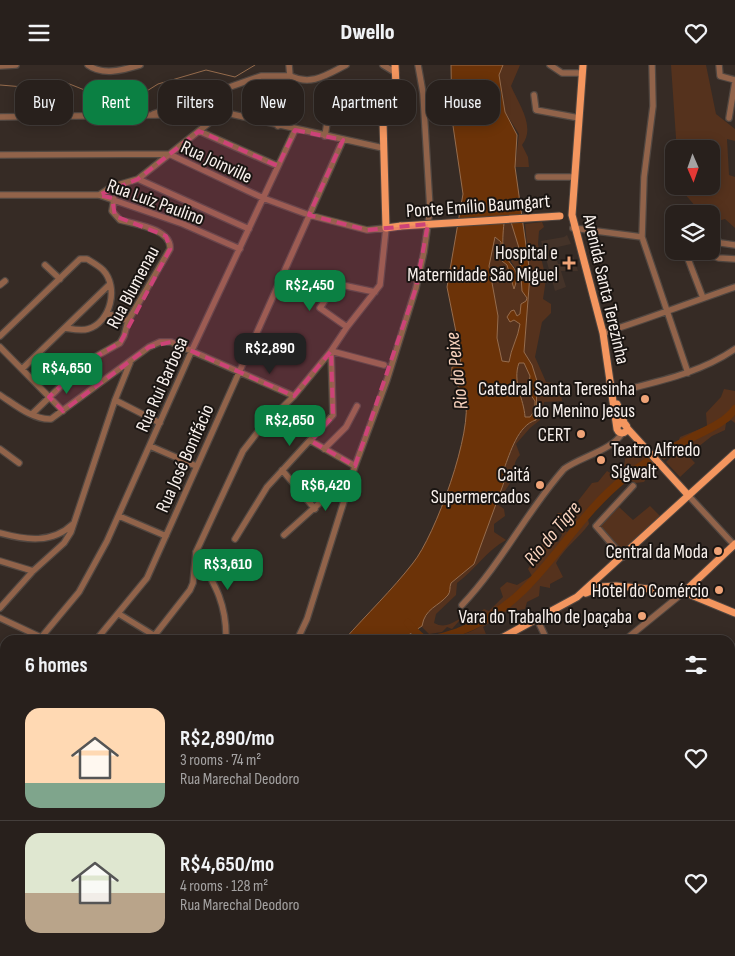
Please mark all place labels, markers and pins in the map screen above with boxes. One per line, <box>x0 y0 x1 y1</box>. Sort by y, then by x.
place label: Hospital e Maternidade São Miguel <box>407 242 558 287</box>
marker: Hospital e Maternidade São Miguel <box>562 256 576 270</box>
pin: R$2,450 <box>264 269 356 312</box>
pin: R$2,890 <box>224 333 316 375</box>
pin: R$4,650 <box>21 353 113 395</box>
place label: Catedral Santa Teresinha do Menino Jesus <box>478 378 635 423</box>
marker: Catedral Santa Teresinha do Menino Jesus <box>639 393 651 405</box>
pin: R$2,650 <box>244 405 336 447</box>
place label: CERT <box>538 424 571 447</box>
marker: CERT <box>575 428 587 440</box>
place label: Teatro Alfredo Sigwalt <box>611 439 700 484</box>
marker: Teatro Alfredo Sigwalt <box>595 454 607 466</box>
place label: Caitá Supermercados <box>431 464 530 509</box>
pin: R$6,420 <box>280 469 372 512</box>
marker: Caitá Supermercados <box>534 479 546 491</box>
place label: Central da Moda <box>606 541 708 564</box>
marker: Central da Moda <box>712 545 724 557</box>
pin: R$3,610 <box>182 549 274 591</box>
place label: Hotel do Comércio <box>592 580 709 603</box>
marker: Hotel do Comércio <box>713 584 725 596</box>
place label: Vara do Trabalho de Joaçaba <box>458 606 632 629</box>
marker: Vara do Trabalho de Joaçaba <box>636 610 648 622</box>

